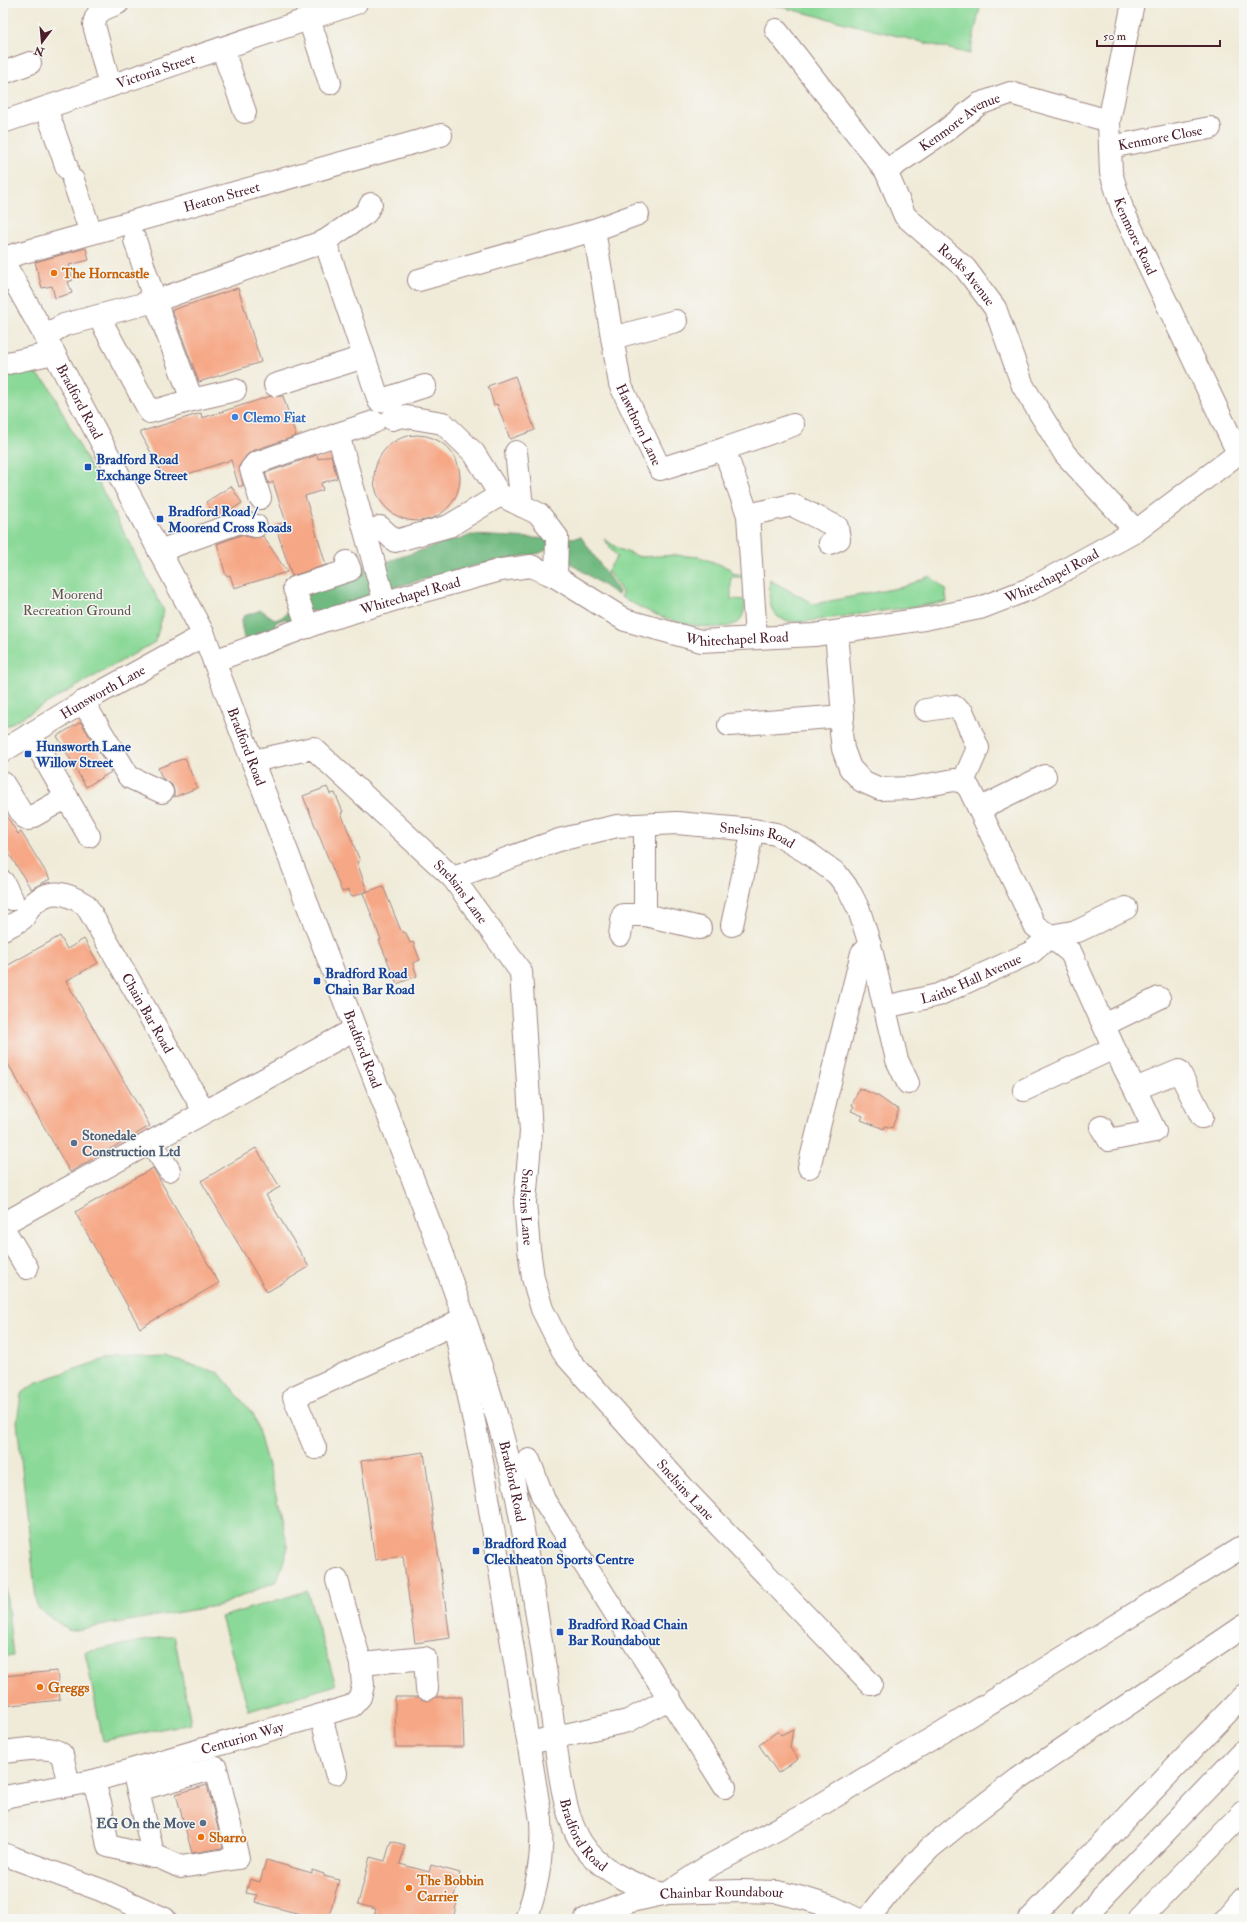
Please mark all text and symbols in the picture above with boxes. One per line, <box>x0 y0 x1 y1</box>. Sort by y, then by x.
north arrow <box>22 22 62 62</box>
scale bar <box>1097 22 1220 48</box>
text: 50 m <box>1103 29 1127 44</box>
text: N <box>32 43 47 59</box>
street label: Victoria Street <box>114 50 198 92</box>
street label: Kenmore Avenue <box>916 89 1003 155</box>
street label: Kenmore Close <box>1117 122 1204 154</box>
street label: Heaton Street <box>182 178 262 216</box>
street label: Kenmore Road <box>1110 195 1160 278</box>
street label: Rooks Avenue <box>934 240 999 310</box>
place label: The Horncastle <box>61 265 149 282</box>
marker: The Horncastle <box>49 268 59 278</box>
street label: Bradford Road <box>52 361 106 442</box>
street label: Hawthorn Lane <box>612 381 665 469</box>
place label: Clemo Fiat <box>243 409 306 426</box>
marker: Clemo Fiat <box>230 412 240 422</box>
place label: Bradford Road Exchange Street <box>96 451 188 485</box>
marker: Bradford Road Exchange Street <box>83 462 93 472</box>
place label: Bradford Road / Moorend Cross Roads <box>167 503 292 536</box>
marker: Bradford Road / Moorend Cross Roads <box>155 514 165 524</box>
street label: Whitechapel Road <box>1001 545 1102 607</box>
street label: Whitechapel Road <box>357 573 462 619</box>
park label: Moorend Recreation Ground <box>23 586 131 619</box>
street label: Whitechapel Road <box>683 628 789 650</box>
street label: Hunsworth Lane <box>57 661 148 723</box>
street label: Bradford Road <box>224 705 269 788</box>
place label: Hunsworth Lane Willow Street <box>35 738 131 771</box>
marker: Hunsworth Lane Willow Street <box>23 749 33 759</box>
street label: Snelsins Road <box>719 819 798 852</box>
street label: Snelsins Lane <box>430 857 491 927</box>
street label: Laithe Hall Avenue <box>919 950 1024 1008</box>
place label: Bradford Road Chain Bar Road <box>325 965 415 998</box>
street label: Chain Bar Road <box>118 970 177 1056</box>
marker: Bradford Road Chain Bar Road <box>312 976 322 986</box>
street label: Bradford Road <box>340 1008 385 1091</box>
place label: Stonedale Construction Ltd <box>82 1127 180 1160</box>
marker: Stonedale Construction Ltd <box>69 1138 79 1148</box>
street label: Snelsins Lane <box>516 1168 537 1246</box>
street label: Bradford Road <box>495 1439 529 1523</box>
street label: Snelsins Lane <box>653 1456 718 1524</box>
place label: Bradford Road Cleckheaton Sports Centre <box>484 1535 634 1569</box>
marker: Bradford Road Cleckheaton Sports Centre <box>471 1546 481 1556</box>
place label: Bradford Road Chain Bar Roundabout <box>568 1616 688 1649</box>
marker: Bradford Road Chain Bar Roundabout <box>555 1627 565 1637</box>
place label: Greggs <box>48 1679 90 1697</box>
marker: Greggs <box>35 1682 45 1692</box>
street label: Centurion Way <box>199 1718 287 1758</box>
street label: Bradford Road <box>556 1797 611 1875</box>
place label: EG On the Move <box>96 1815 195 1832</box>
marker: EG On the Move <box>198 1818 208 1828</box>
place label: Sbarro <box>209 1829 247 1846</box>
marker: Sbarro <box>196 1832 206 1842</box>
place label: The Bobbin Carrier <box>416 1872 485 1905</box>
marker: The Bobbin Carrier <box>404 1883 414 1893</box>
street label: Chainbar Roundabout <box>658 1883 786 1904</box>

